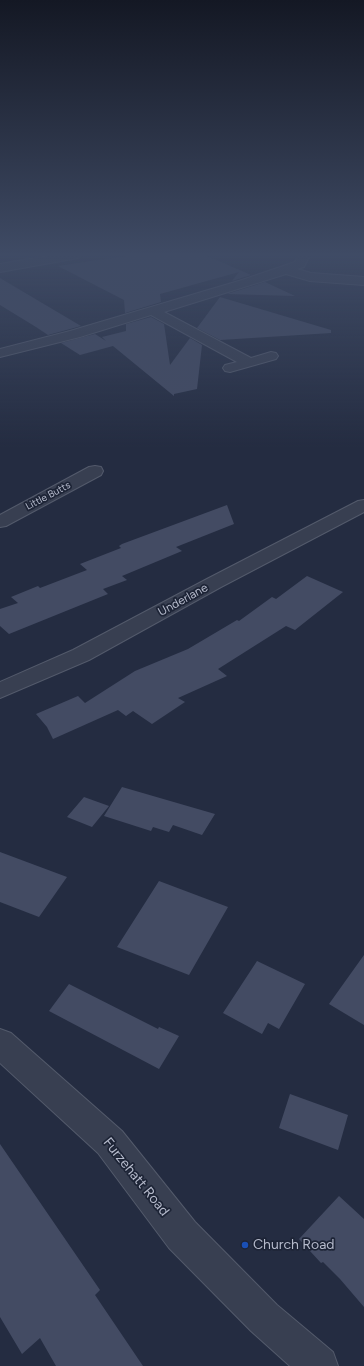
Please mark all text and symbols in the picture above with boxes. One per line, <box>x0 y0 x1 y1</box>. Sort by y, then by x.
street label: Little Butts <box>23 479 73 513</box>
street label: Underlane <box>156 580 210 620</box>
street label: Furzehatt Road <box>99 1135 173 1219</box>
place label: Church Road <box>253 1237 335 1253</box>
marker: Church Road <box>240 1240 250 1250</box>

